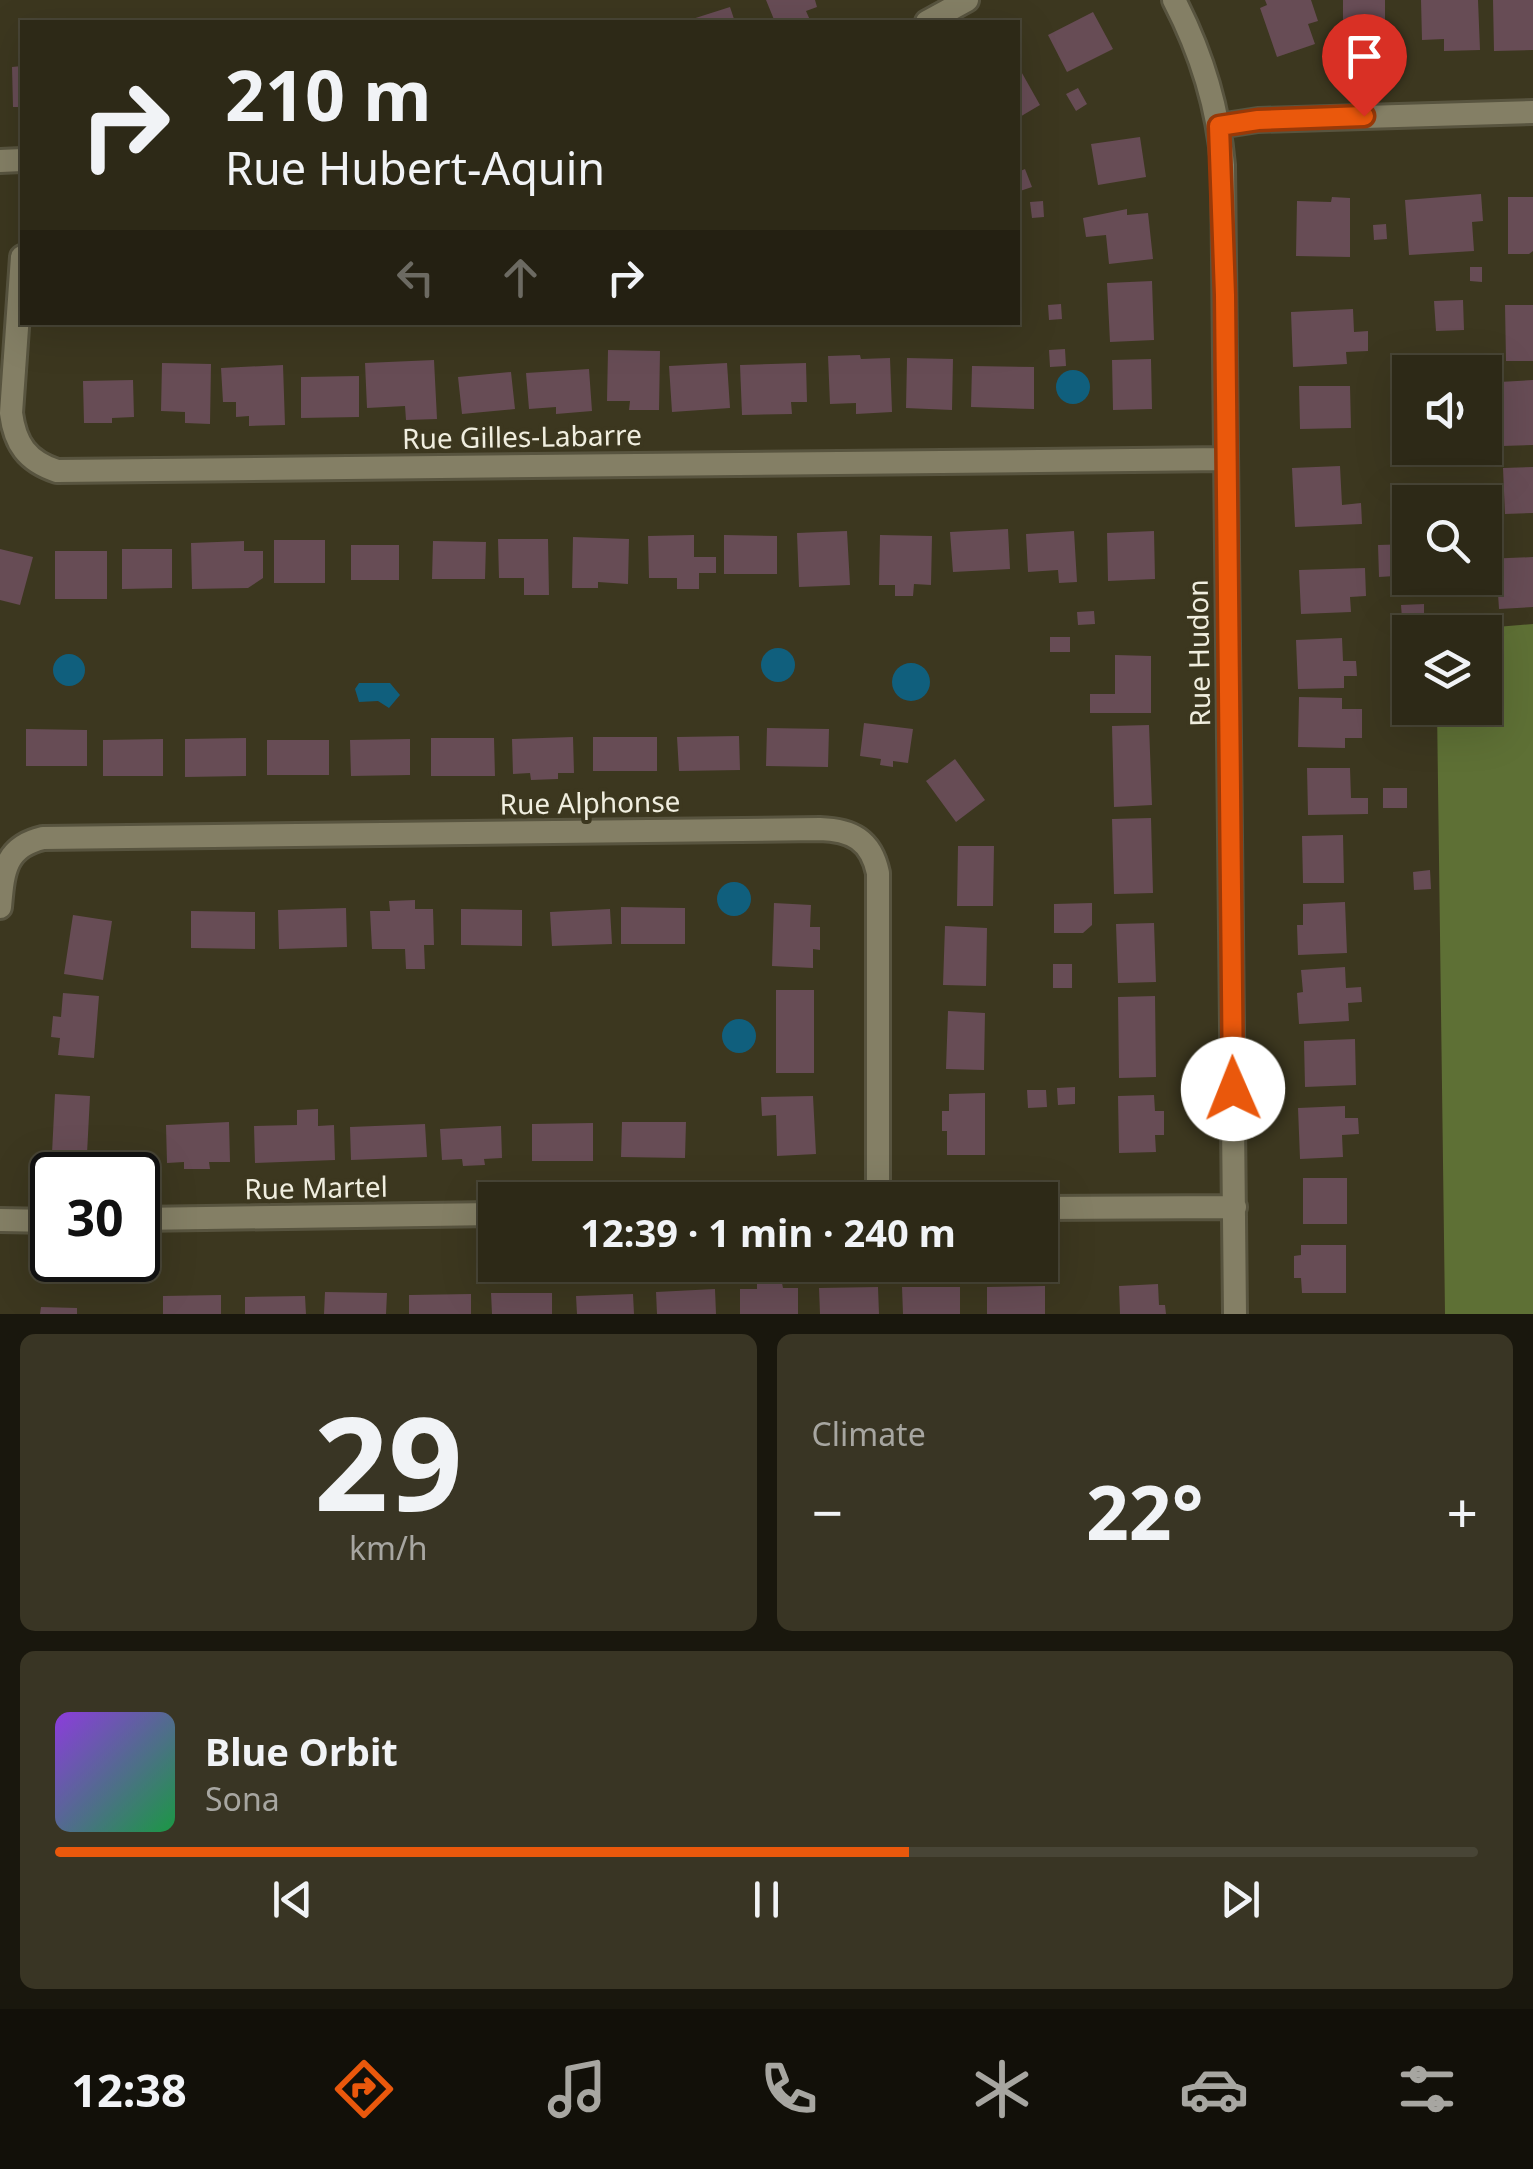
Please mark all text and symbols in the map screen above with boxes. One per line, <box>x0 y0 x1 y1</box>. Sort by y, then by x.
pin <box>1322 14 1407 117</box>
icon: arrive <box>1337 29 1392 84</box>
text: 210 m <box>225 46 432 142</box>
icon: right <box>60 60 190 190</box>
text: Rue Hubert-Aquin <box>225 137 605 198</box>
icon: left <box>388 250 443 305</box>
icon: ahead <box>493 250 548 305</box>
icon: right <box>598 250 653 305</box>
map controls <box>1392 355 1502 725</box>
button: sound <box>1392 355 1502 465</box>
street label: Rue Gilles-Labarre <box>402 415 642 457</box>
button: search <box>1392 485 1502 595</box>
street label: Rue Hudon <box>1178 579 1218 727</box>
button: layers <box>1392 615 1502 725</box>
street label: Rue Alphonse <box>499 781 681 823</box>
position arrow <box>1181 1037 1285 1141</box>
speed limit sign: 30 <box>30 1152 160 1282</box>
street label: Rue Martel <box>244 1167 388 1207</box>
text: 12:39 · 1 min · 240 m <box>580 1206 956 1258</box>
text: 29 <box>314 1372 463 1549</box>
text: Climate <box>812 1412 926 1455</box>
text: 22° <box>1086 1460 1204 1562</box>
text: − <box>812 1474 843 1549</box>
text: + <box>1447 1474 1478 1549</box>
text: km/h <box>349 1526 428 1569</box>
text: Blue Orbit <box>205 1725 398 1777</box>
text: Sona <box>205 1777 280 1820</box>
icon: previous <box>265 1872 320 1927</box>
icon: pause <box>739 1872 794 1927</box>
icon: next <box>1213 1872 1268 1927</box>
icon: directions <box>329 2054 399 2124</box>
icon: music <box>542 2054 612 2124</box>
icon: phone <box>754 2054 824 2124</box>
icon: climate <box>967 2054 1037 2124</box>
icon: car <box>1179 2054 1249 2124</box>
icon: filters <box>1392 2054 1462 2124</box>
text: 12:38 <box>71 2059 187 2120</box>

